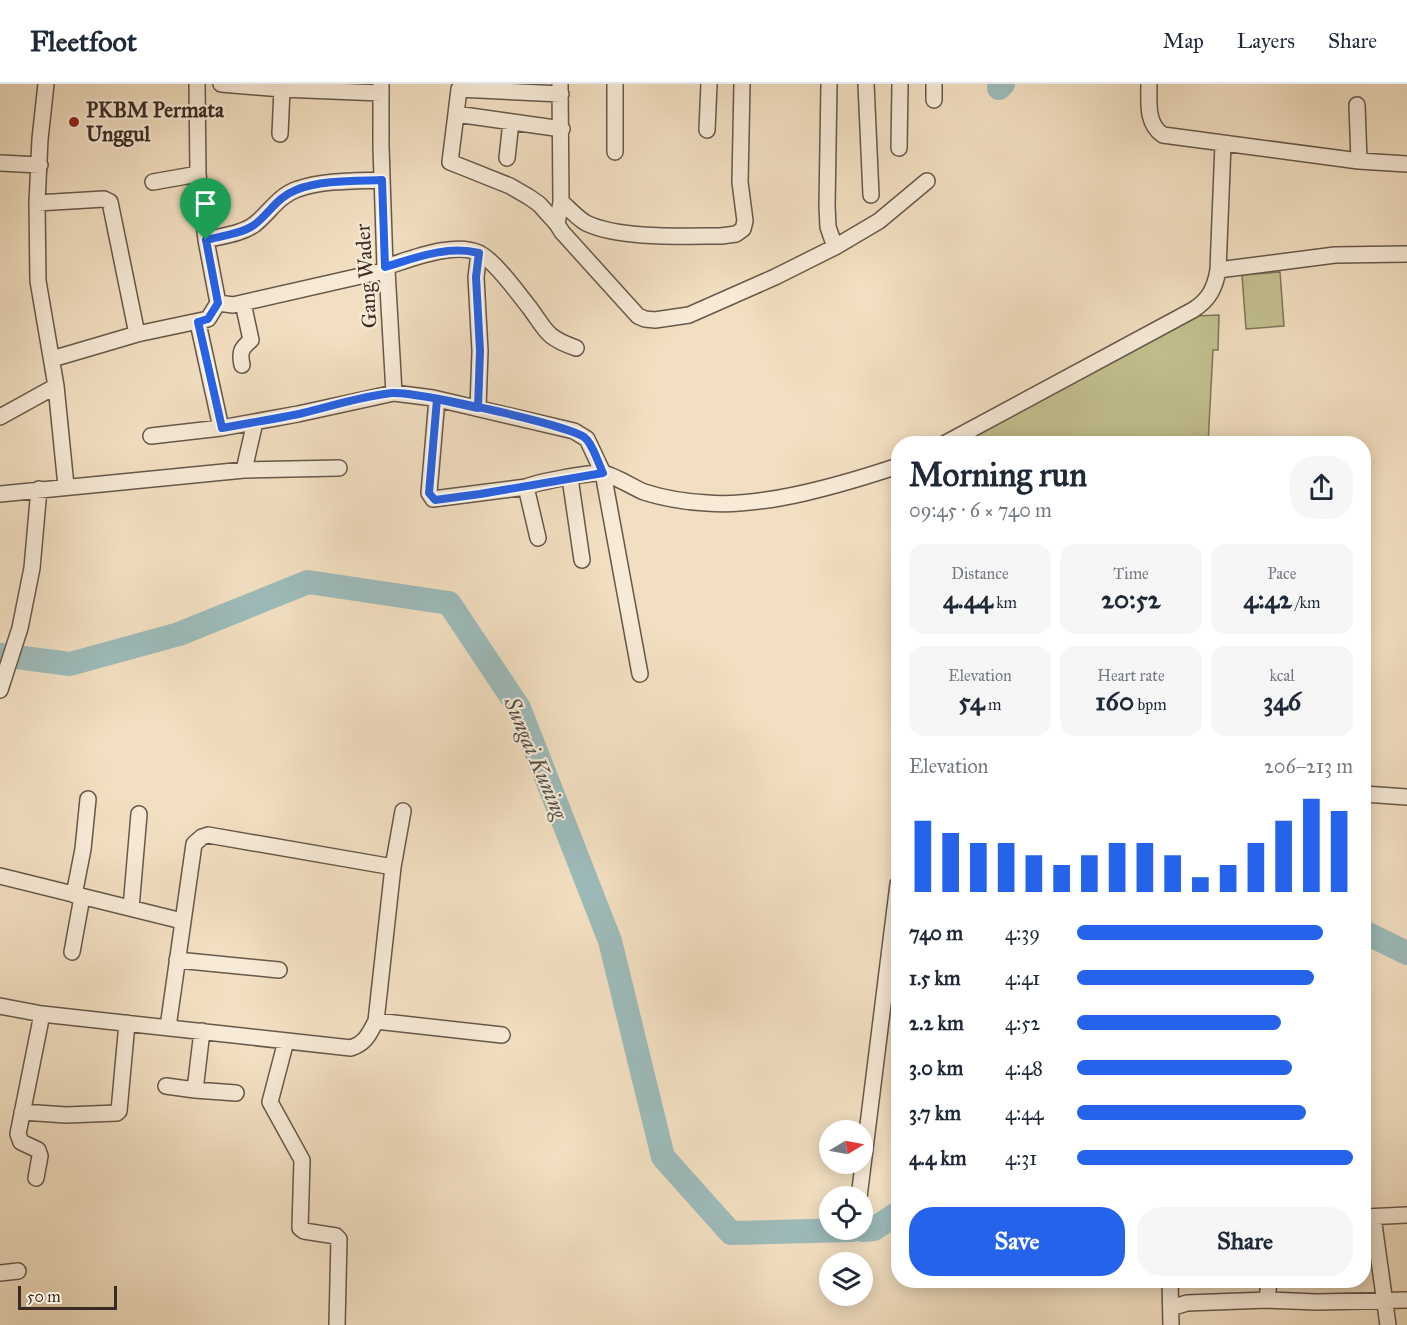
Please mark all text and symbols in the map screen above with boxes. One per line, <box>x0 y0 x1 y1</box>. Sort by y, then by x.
text: Fleetfoot <box>30 24 137 59</box>
text: Map <box>1163 28 1204 54</box>
text: Layers <box>1237 28 1295 54</box>
text: Share <box>1328 28 1377 54</box>
place label: PKBM Permata Unggul <box>86 97 225 147</box>
marker: PKBM Permata Unggul <box>67 115 81 129</box>
pin <box>180 178 231 240</box>
icon: arrive <box>189 187 222 220</box>
street label: Gang Wader <box>349 223 383 329</box>
text: Morning run <box>909 455 1087 495</box>
button: share <box>1290 456 1353 519</box>
text: 09:45 · 6 × 740 m <box>909 498 1052 522</box>
text: Distance <box>951 564 1009 583</box>
text: Time <box>1113 564 1149 583</box>
text: Pace <box>1267 564 1297 583</box>
text: 4.44 <box>943 583 993 615</box>
text: 20:52 <box>1101 583 1161 615</box>
text: 4:42 <box>1244 583 1292 615</box>
text: km <box>993 593 1017 612</box>
text: /km <box>1292 593 1320 612</box>
text: Elevation <box>948 666 1012 685</box>
text: Heart rate <box>1097 666 1165 685</box>
text: kcal <box>1269 666 1295 685</box>
text: 54 <box>959 685 985 717</box>
text: 160 <box>1095 685 1134 717</box>
text: 346 <box>1263 685 1301 717</box>
water label: Sungai Kuning <box>498 692 574 825</box>
text: m <box>985 695 1001 714</box>
text: bpm <box>1134 695 1167 714</box>
text: Elevation <box>909 754 988 778</box>
text: 206–213 m <box>1264 754 1353 778</box>
text: 740 m <box>909 921 963 945</box>
text: 4:39 <box>1005 921 1040 945</box>
text: 1.5 km <box>909 966 960 990</box>
text: 4:41 <box>1005 966 1040 990</box>
text: 2.2 km <box>909 1011 964 1035</box>
text: 4:52 <box>1005 1011 1040 1035</box>
text: 3.0 km <box>909 1056 963 1080</box>
text: 4:48 <box>1005 1056 1043 1080</box>
text: 3.7 km <box>909 1101 961 1125</box>
text: 4:44 <box>1005 1101 1043 1125</box>
north arrow <box>819 1120 873 1174</box>
map controls <box>819 1120 873 1306</box>
text: 4.4 km <box>909 1146 967 1170</box>
text: 4:31 <box>1005 1146 1037 1170</box>
button: locate <box>819 1186 873 1240</box>
button: Save <box>909 1207 1125 1276</box>
button: Share <box>1137 1207 1353 1276</box>
button: layers <box>819 1252 873 1306</box>
scale bar <box>18 1283 117 1310</box>
text: 50 m <box>27 1287 61 1306</box>

